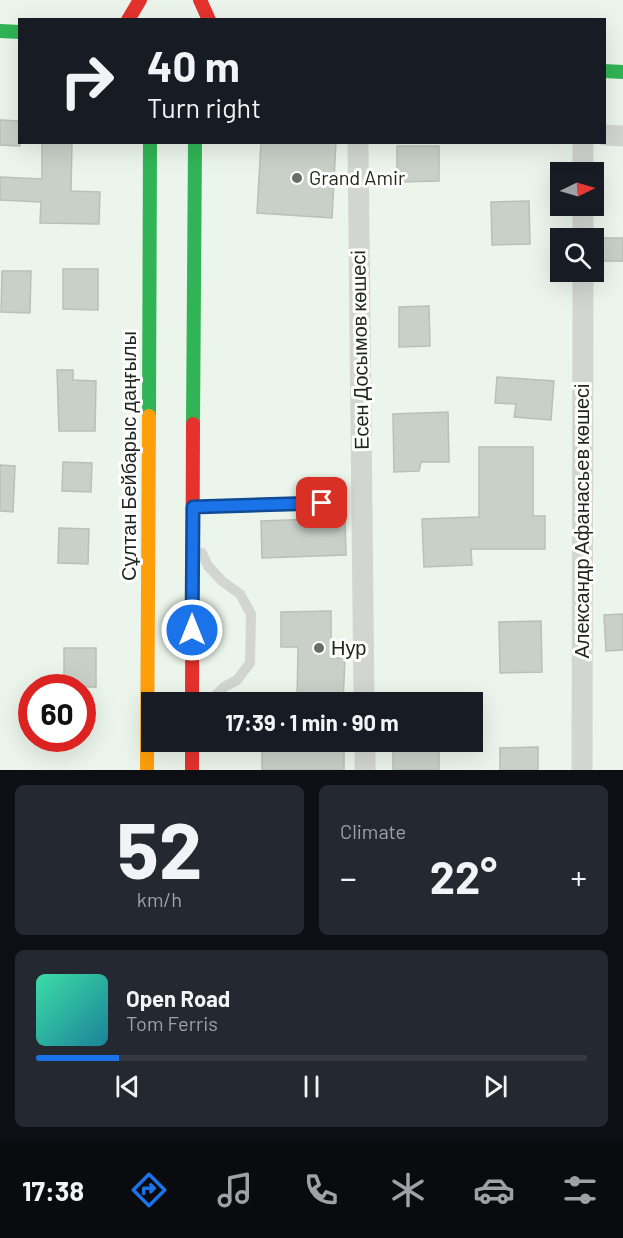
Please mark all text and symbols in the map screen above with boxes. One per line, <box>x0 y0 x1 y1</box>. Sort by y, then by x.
text: 40 m <box>147 40 240 90</box>
icon: right <box>48 42 126 120</box>
text: Turn right <box>147 91 261 123</box>
north arrow <box>550 162 604 216</box>
map controls <box>550 162 604 282</box>
place label: Grand Amir <box>309 165 405 189</box>
marker: Grand Amir <box>290 171 304 185</box>
button: search <box>550 228 604 282</box>
street label: Есен Досымов көшесі <box>345 250 373 450</box>
street label: Сұлтан Бейбарыс даңғылы <box>116 331 140 581</box>
street label: Александр Афанасьев көшесі <box>569 383 593 659</box>
pin <box>296 477 347 528</box>
icon: arrive <box>305 486 338 519</box>
position arrow <box>160 598 224 662</box>
place label: Нур <box>331 635 366 659</box>
marker: Нур <box>312 641 326 655</box>
speed limit sign: 60 <box>18 674 96 752</box>
text: 17:39 · 1 min · 90 m <box>225 709 399 735</box>
text: 52 <box>117 801 202 895</box>
text: Climate <box>340 819 406 843</box>
text: 22° <box>430 849 497 903</box>
text: − <box>340 857 357 897</box>
text: + <box>570 857 587 897</box>
text: km/h <box>137 887 182 911</box>
text: Open Road <box>126 985 230 1011</box>
text: Tom Ferris <box>126 1011 218 1035</box>
icon: previous <box>111 1070 144 1103</box>
icon: pause <box>295 1070 328 1103</box>
icon: next <box>479 1070 512 1103</box>
icon: directions <box>128 1169 170 1211</box>
icon: music <box>214 1169 256 1211</box>
icon: phone <box>300 1169 342 1211</box>
icon: climate <box>387 1169 429 1211</box>
icon: car <box>473 1169 515 1211</box>
icon: filters <box>559 1169 601 1211</box>
text: 17:38 <box>22 1174 84 1206</box>

